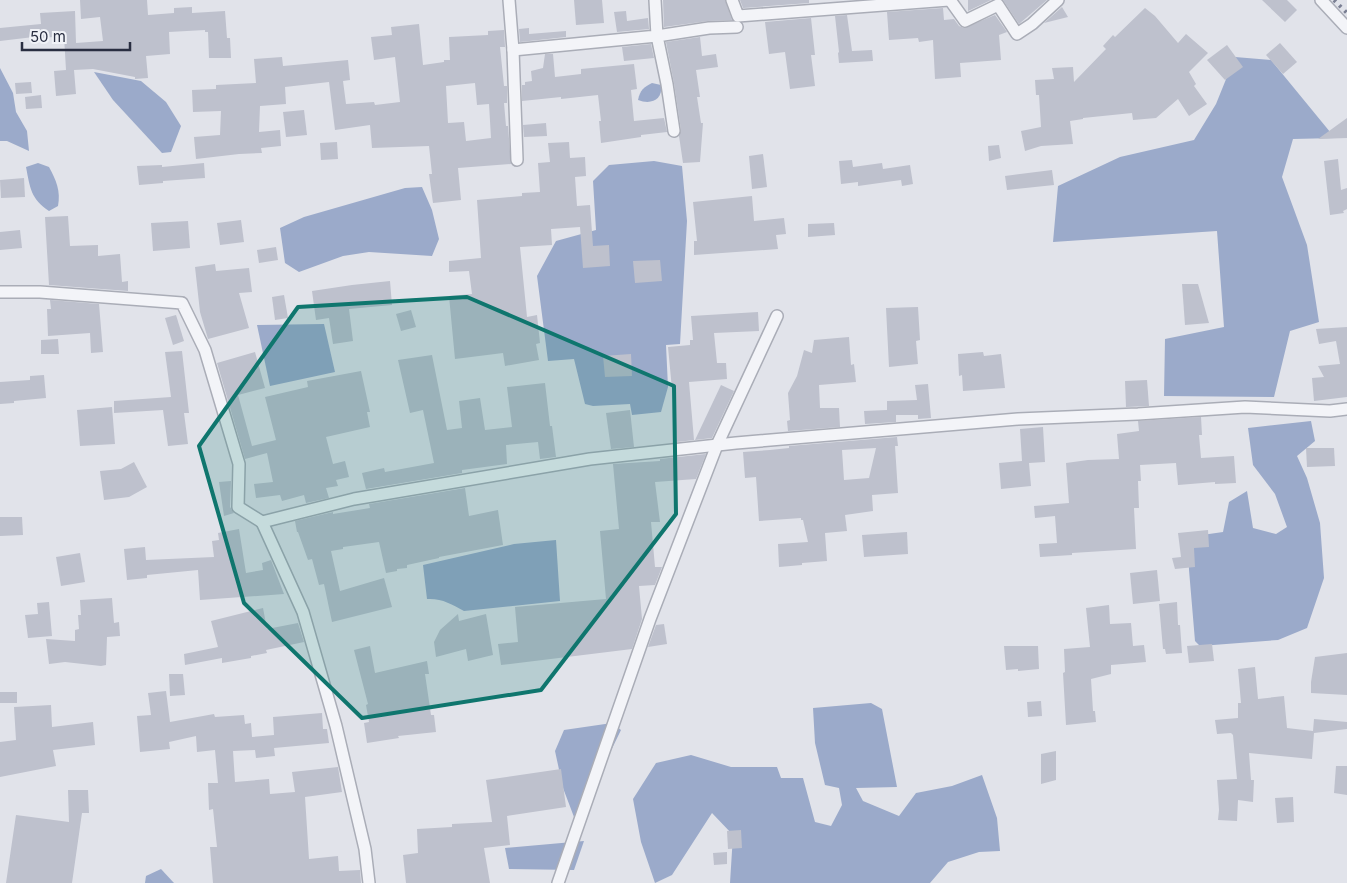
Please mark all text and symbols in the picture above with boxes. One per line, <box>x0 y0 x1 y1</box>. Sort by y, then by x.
scale bar <box>22 20 130 52</box>
text: 50 m <box>30 27 66 46</box>

